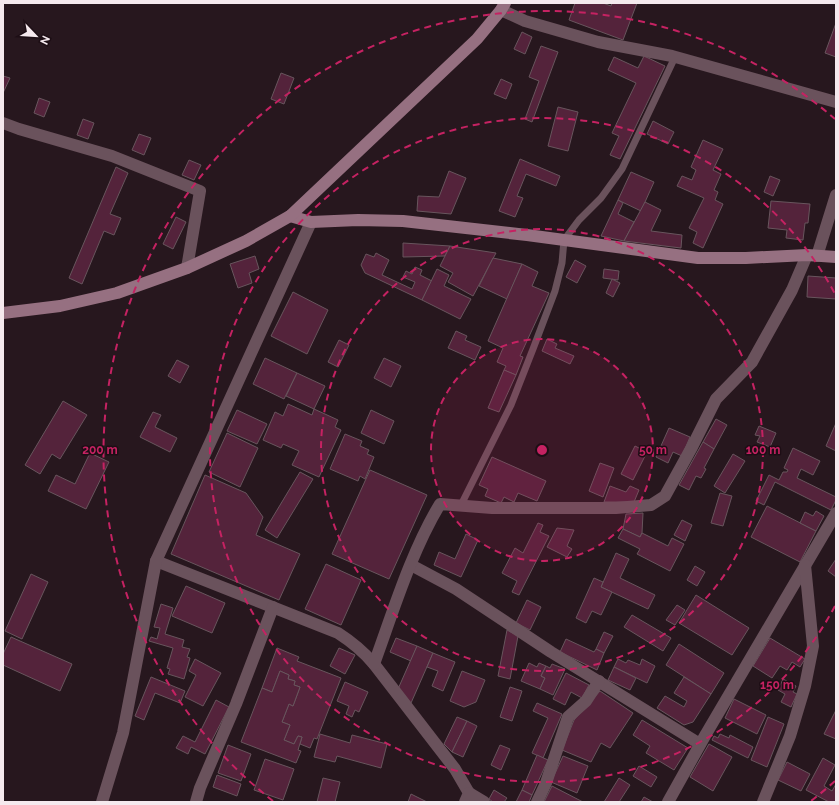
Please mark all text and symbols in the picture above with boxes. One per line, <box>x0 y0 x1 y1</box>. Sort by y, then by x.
north arrow <box>16 16 56 56</box>
text: N <box>37 33 52 47</box>
text: 200 m <box>82 443 118 457</box>
centre of rings <box>535 443 549 457</box>
text: 50 m <box>639 443 667 457</box>
text: 100 m <box>746 443 780 457</box>
text: 150 m <box>760 678 794 692</box>

